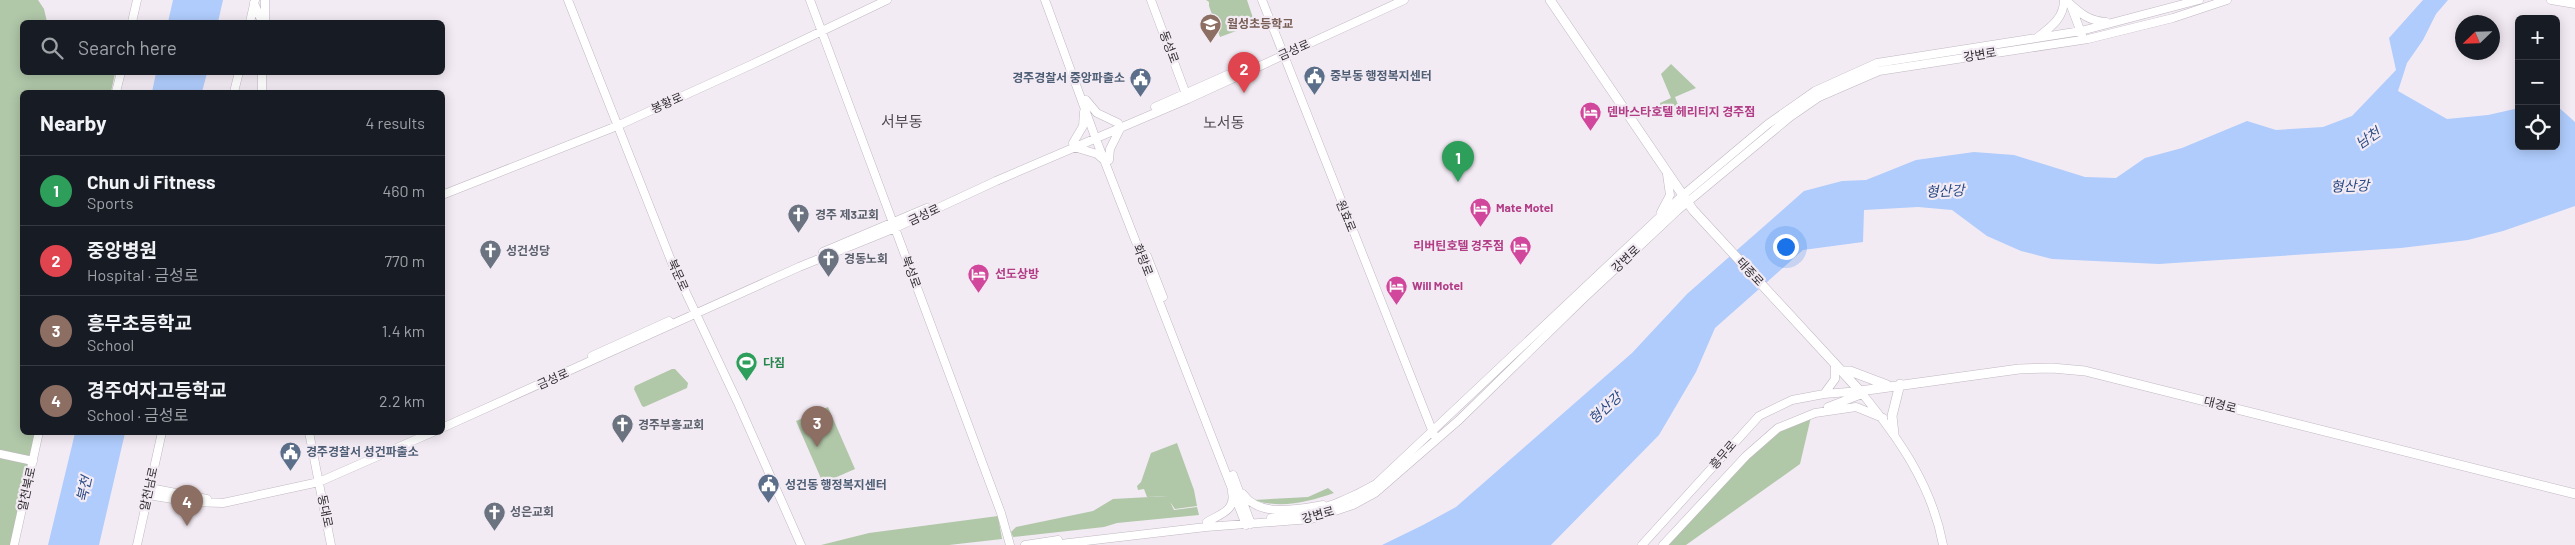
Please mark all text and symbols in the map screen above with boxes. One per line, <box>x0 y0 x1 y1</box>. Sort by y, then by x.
school or university icon: 월성초등학교 <box>1199 12 1223 43</box>
north arrow <box>2455 15 2500 60</box>
map controls <box>2515 15 2560 150</box>
button: + <box>2515 15 2560 60</box>
place label: 월성초등학교 <box>1227 16 1293 30</box>
search box <box>20 20 445 75</box>
street label: 동성로 <box>1158 29 1182 65</box>
icon: search <box>38 34 66 62</box>
text: Search here <box>78 36 177 59</box>
street label: 금성로 <box>1276 36 1312 62</box>
street label: 강변로 <box>1962 45 1997 64</box>
pin: 2 <box>1228 52 1260 93</box>
button: − <box>2515 60 2560 105</box>
public building icon: 중부동 행정복지센터 <box>1302 64 1326 95</box>
public building icon: 경주경찰서 중앙파출소 <box>1129 66 1153 97</box>
place label: 중부동 행정복지센터 <box>1330 68 1432 82</box>
place label: 경주경찰서 중앙파출소 <box>1012 70 1125 84</box>
street label: 봉황로 <box>649 89 685 115</box>
hotel icon: 덴바스타호텔 헤리티지 경주점 <box>1579 100 1603 131</box>
place label: 덴바스타호텔 헤리티지 경주점 <box>1607 104 1755 118</box>
button: locate <box>2515 105 2560 150</box>
text: Nearby <box>40 110 106 135</box>
district label: 서부동 <box>881 112 923 130</box>
text: 4 results <box>365 113 425 132</box>
district label: 노서동 <box>1203 113 1245 131</box>
water label: 남천 <box>2352 123 2384 152</box>
pin: 1 <box>1442 141 1474 182</box>
text: Chun Ji Fitness <box>87 170 215 193</box>
water label: 형산강 <box>2330 176 2372 195</box>
text: 1 <box>53 181 59 200</box>
text: 460 m <box>382 181 425 200</box>
water label: 형산강 <box>1925 181 1967 200</box>
text: Sports <box>87 193 133 212</box>
hotel icon: Mate Motel <box>1468 196 1492 227</box>
street label: 원효로 <box>1334 198 1360 234</box>
place label: Mate Motel <box>1496 200 1553 214</box>
street label: 금성로 <box>906 201 942 227</box>
church icon: 경주 제3교회 <box>787 203 811 234</box>
place label: 경주 제3교회 <box>815 207 879 221</box>
hotel icon: 리버틴호텔 경주점 <box>1508 234 1532 265</box>
your location <box>1773 234 1799 260</box>
text: 중앙병원 <box>87 238 157 261</box>
place label: 리버틴호텔 경주점 <box>1413 238 1504 252</box>
church icon: 성건성당 <box>478 239 502 270</box>
street label: 화랑로 <box>1131 242 1156 278</box>
street label: 강변로 <box>1608 242 1642 275</box>
place label: 성건성당 <box>506 243 550 257</box>
church icon: 경동노회 <box>816 247 840 278</box>
text: 2 <box>52 251 60 270</box>
text: 770 m <box>384 251 425 270</box>
place label: 경동노회 <box>844 251 888 265</box>
street label: 북성로 <box>900 254 924 290</box>
street label: 태종로 <box>1734 254 1767 288</box>
street label: 북문로 <box>666 257 692 293</box>
hotel icon: 선도상방 <box>967 262 991 293</box>
text: Hospital · 금성로 <box>87 265 198 284</box>
place label: 선도상방 <box>995 266 1039 280</box>
hotel icon: Will Motel <box>1384 274 1408 305</box>
place label: Will Motel <box>1412 278 1463 292</box>
text: 흥무초등학교 <box>87 311 192 334</box>
text: 3 <box>52 321 60 340</box>
text: 1.4 km <box>382 321 425 340</box>
text: School <box>87 335 134 354</box>
sports icon: 다짐 <box>735 351 759 382</box>
place label: 다짐 <box>763 355 785 369</box>
street label: 금성로 <box>535 365 571 391</box>
text: 경주여자고등학교 <box>87 378 227 401</box>
water label: 형산강 <box>1585 387 1626 427</box>
text: 4 <box>51 391 61 410</box>
text: 2.2 km <box>379 391 425 410</box>
street label: 대경로 <box>2202 393 2238 415</box>
text: School · 금성로 <box>87 405 188 424</box>
pin: 3 <box>801 406 833 447</box>
church icon: 경주부흥교회 <box>610 413 634 444</box>
place label: 경주부흥교회 <box>638 417 704 431</box>
street label: 흥무로 <box>1706 437 1738 471</box>
public building icon: 경주경찰서 성건파출소 <box>278 440 302 471</box>
place label: 경주경찰서 성건파출소 <box>306 444 419 458</box>
street label: 알천북로 <box>15 466 37 512</box>
street label: 알천남로 <box>137 466 159 512</box>
water label: 북천 <box>72 473 95 503</box>
public building icon: 성건동 행정복지센터 <box>757 473 781 504</box>
place label: 성건동 행정복지센터 <box>785 477 887 491</box>
pin: 4 <box>171 485 203 526</box>
street label: 동대로 <box>316 493 336 528</box>
church icon: 성은교회 <box>482 500 506 531</box>
street label: 강변로 <box>1300 503 1336 525</box>
place label: 성은교회 <box>510 504 554 518</box>

